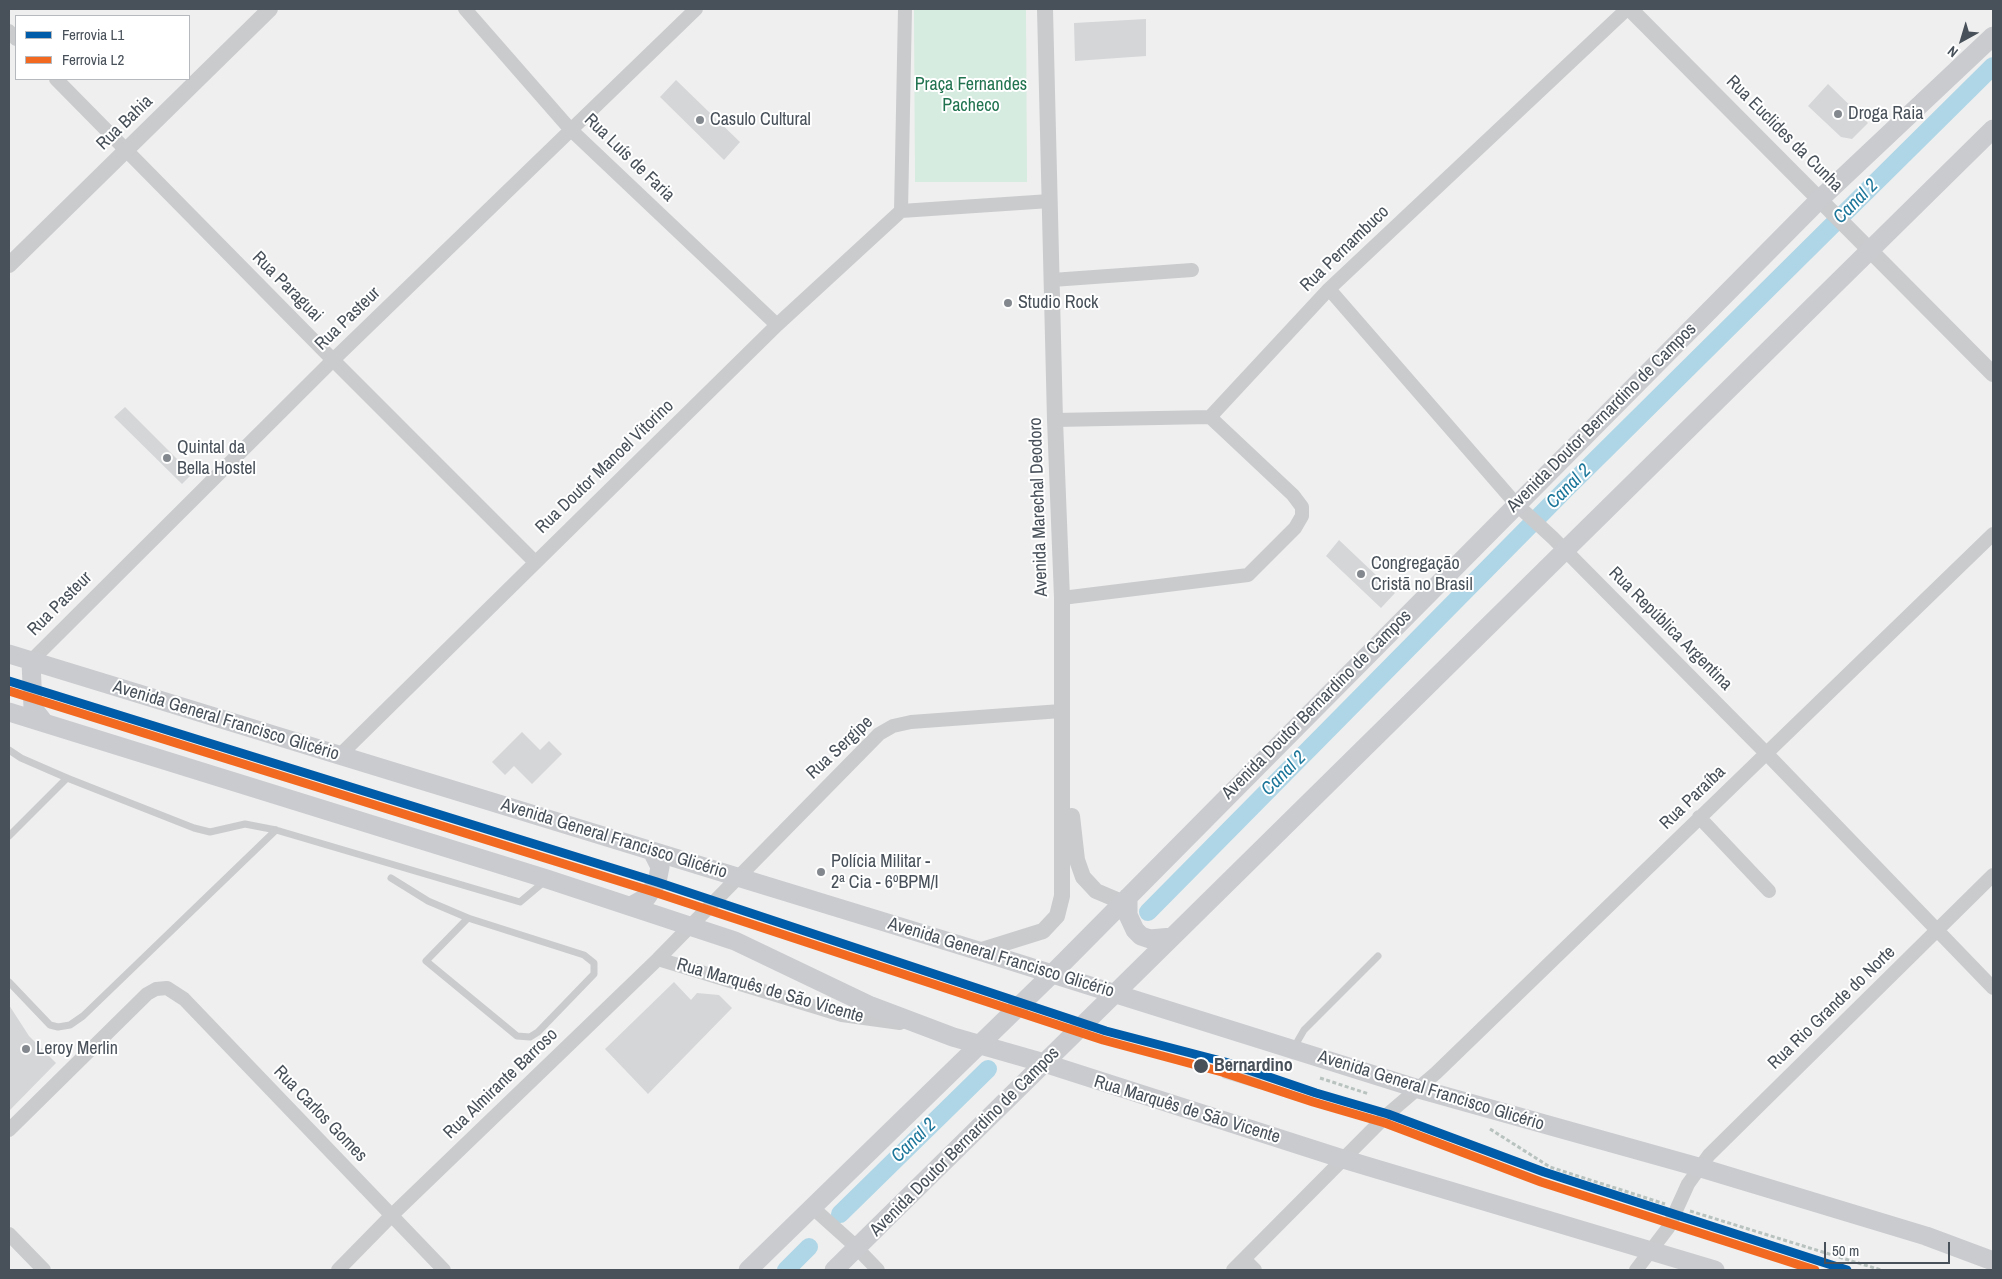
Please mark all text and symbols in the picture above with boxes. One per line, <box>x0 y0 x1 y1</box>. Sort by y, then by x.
legend <box>15 15 190 80</box>
north arrow <box>1937 15 1987 65</box>
text: Ferrovia L1 <box>62 24 124 45</box>
text: N <box>1944 42 1961 61</box>
text: Ferrovia L2 <box>62 49 124 70</box>
street label: Rua Euclides da Cunha <box>1721 71 1847 197</box>
park label: Praça Fernandes Pacheco <box>915 74 1027 116</box>
street label: Rua Bahia <box>92 91 158 155</box>
place label: Droga Raia <box>1848 103 1923 125</box>
marker: Droga Raia <box>1832 108 1844 120</box>
street label: Rua Luís de Faria <box>579 109 679 207</box>
place label: Casulo Cultural <box>710 109 811 131</box>
marker: Casulo Cultural <box>694 114 706 126</box>
water label: Canal 2 <box>1829 175 1883 229</box>
street label: Rua Pernambuco <box>1296 201 1394 297</box>
street label: Rua Paraguai <box>247 247 327 327</box>
street label: Rua Pasteur <box>311 283 385 355</box>
place label: Studio Rock <box>1018 292 1098 314</box>
marker: Studio Rock <box>1002 297 1014 309</box>
street label: Avenida Doutor Bernardino de Campos <box>1503 319 1701 517</box>
street label: Rua Doutor Manoel Vitorino <box>531 395 679 539</box>
street label: Avenida Marechal Deodoro <box>1025 417 1053 597</box>
place label: Quintal da Bella Hostel <box>177 437 256 479</box>
marker: Quintal da Bella Hostel <box>161 452 173 464</box>
water label: Canal 2 <box>1542 460 1596 514</box>
place label: Congregação Cristã no Brasil <box>1371 553 1473 596</box>
street label: Rua República Argentina <box>1604 563 1736 695</box>
street label: Rua Pasteur <box>23 567 97 641</box>
marker: Congregação Cristã no Brasil <box>1355 568 1367 580</box>
street label: Avenida Doutor Bernardino de Campos <box>1218 606 1416 804</box>
street label: Avenida General Francisco Glicério <box>110 676 342 766</box>
street label: Rua Sergipe <box>802 712 878 784</box>
water label: Canal 2 <box>1257 747 1311 801</box>
street label: Rua Paraíba <box>1656 761 1730 835</box>
street label: Avenida General Francisco Glicério <box>498 794 730 884</box>
place label: Polícia Militar - 2ª Cia - 6ºBPM/I <box>831 851 939 894</box>
marker: Polícia Militar - 2ª Cia - 6ºBPM/I <box>815 866 827 878</box>
street label: Avenida General Francisco Glicério <box>885 913 1117 1003</box>
street label: Rua Rio Grande do Norte <box>1764 942 1900 1074</box>
street label: Rua Marquês de São Vicente <box>674 954 866 1028</box>
street label: Rua Almirante Barroso <box>440 1024 562 1144</box>
place label: Leroy Merlin <box>36 1038 118 1060</box>
marker: Leroy Merlin <box>20 1043 32 1055</box>
street label: Avenida Doutor Bernardino de Campos <box>866 1043 1064 1241</box>
street label: Avenida General Francisco Glicério <box>1315 1046 1547 1136</box>
place label: Bernardino <box>1214 1055 1293 1077</box>
marker: Bernardino <box>1192 1057 1210 1075</box>
street label: Rua Carlos Gomes <box>269 1061 371 1167</box>
street label: Rua Marquês de São Vicente <box>1091 1071 1283 1149</box>
water label: Canal 2 <box>887 1114 941 1168</box>
scale bar <box>1827 1232 1953 1264</box>
text: 50 m <box>1832 1240 1859 1261</box>

